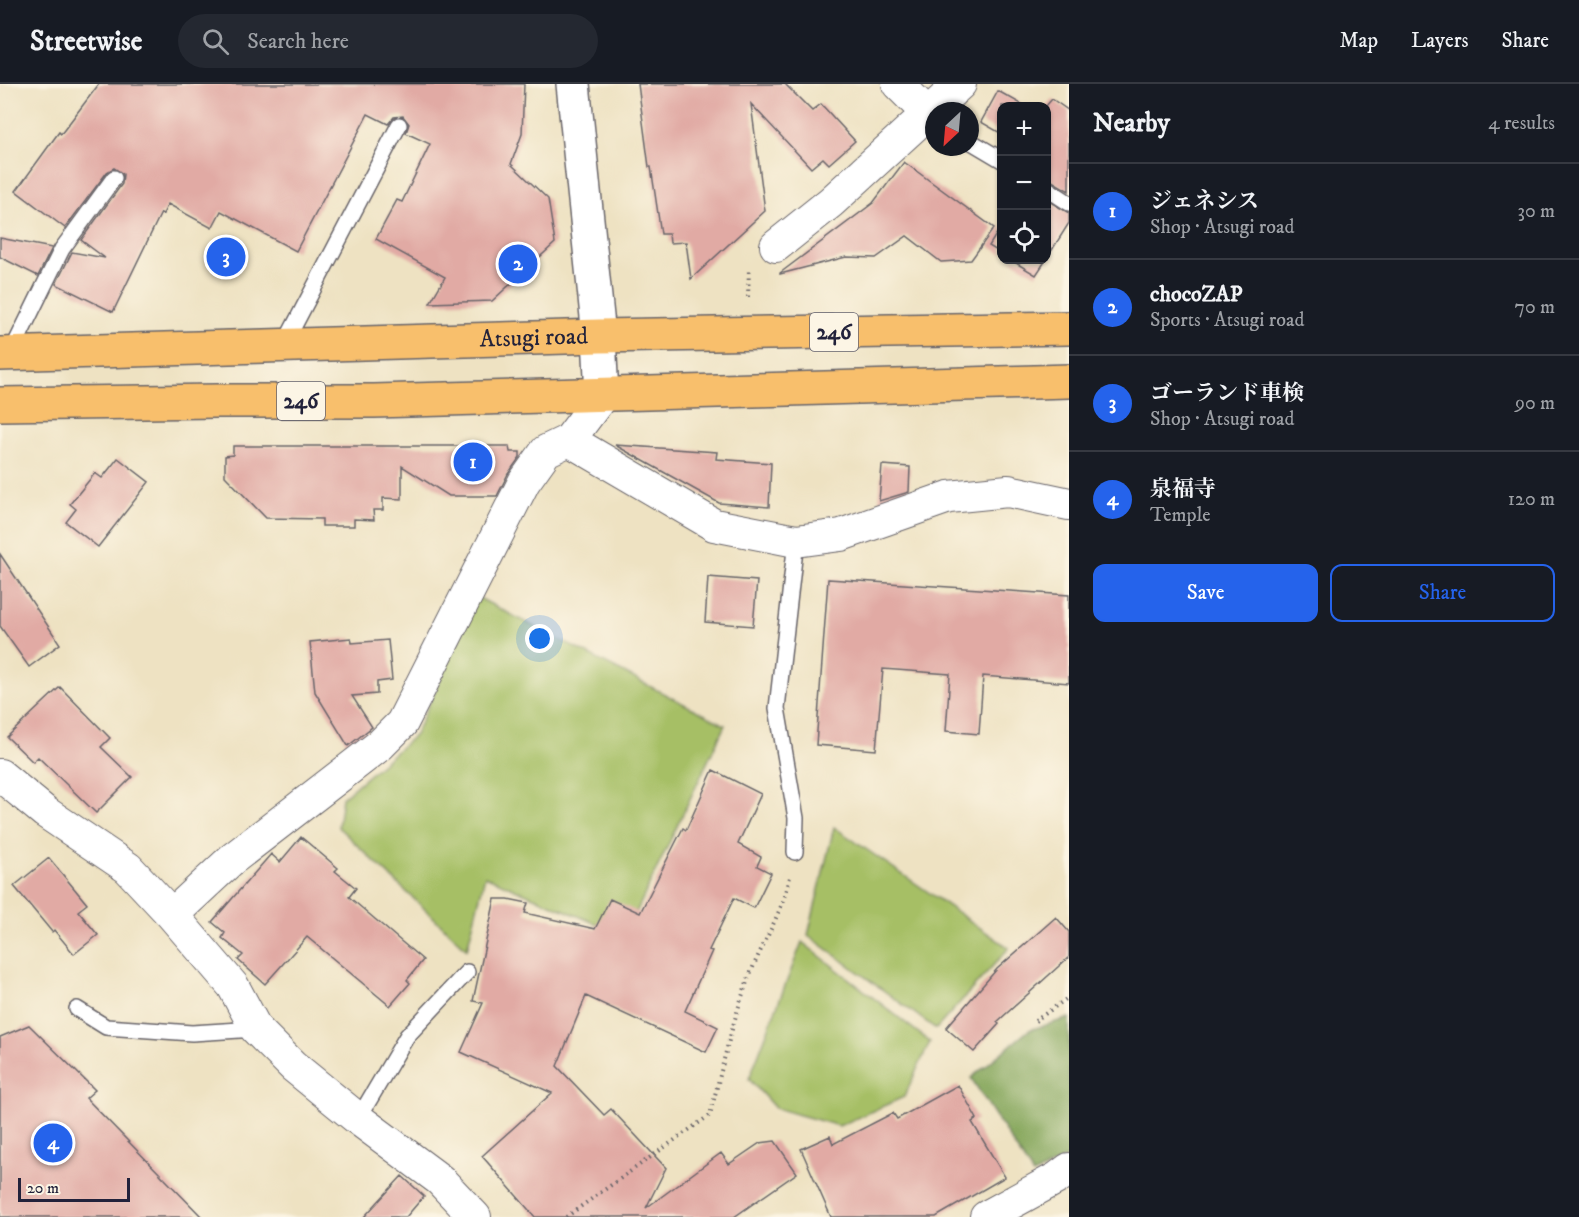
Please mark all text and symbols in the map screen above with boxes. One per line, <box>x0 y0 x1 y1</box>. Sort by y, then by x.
search box <box>178 14 598 68</box>
text: Streetwise <box>30 24 142 59</box>
icon: search <box>199 25 232 58</box>
text: Search here <box>247 28 349 55</box>
text: Map <box>1339 28 1378 54</box>
text: Layers <box>1411 28 1469 54</box>
text: Share <box>1502 28 1549 54</box>
north arrow <box>925 102 979 156</box>
map controls <box>997 102 1051 264</box>
button: + <box>997 102 1051 156</box>
text: Nearby <box>1093 107 1170 140</box>
text: 4 results <box>1488 111 1555 136</box>
button: − <box>997 156 1051 210</box>
text: ジェネシス <box>1150 188 1259 215</box>
text: 1 <box>1109 199 1116 224</box>
text: 30 m <box>1517 199 1555 224</box>
button: locate <box>997 210 1051 264</box>
text: Shop · Atsugi road <box>1150 215 1294 240</box>
pin: 3 <box>206 234 246 279</box>
pin: 2 <box>498 242 538 286</box>
text: chocoZAP <box>1150 281 1243 308</box>
text: 2 <box>1108 295 1117 320</box>
text: 70 m <box>1514 295 1555 320</box>
text: Sports · Atsugi road <box>1150 308 1304 333</box>
road number: 246 <box>810 313 858 351</box>
street label: Atsugi road <box>479 321 588 355</box>
text: ゴーランド車検 <box>1150 380 1304 407</box>
road number: 246 <box>277 382 325 420</box>
text: 3 <box>1109 391 1116 416</box>
text: 90 m <box>1515 391 1555 416</box>
text: Shop · Atsugi road <box>1150 407 1294 432</box>
pin: 1 <box>454 440 492 484</box>
text: 泉福寺 <box>1150 476 1216 503</box>
text: 4 <box>1107 487 1118 512</box>
text: 120 m <box>1508 487 1555 512</box>
text: Temple <box>1150 503 1211 528</box>
button: Save <box>1093 564 1318 622</box>
button: Share <box>1330 564 1555 622</box>
your location <box>525 624 554 653</box>
pin: 4 <box>34 1120 72 1166</box>
scale bar <box>18 1175 130 1202</box>
text: 20 m <box>27 1178 59 1198</box>

